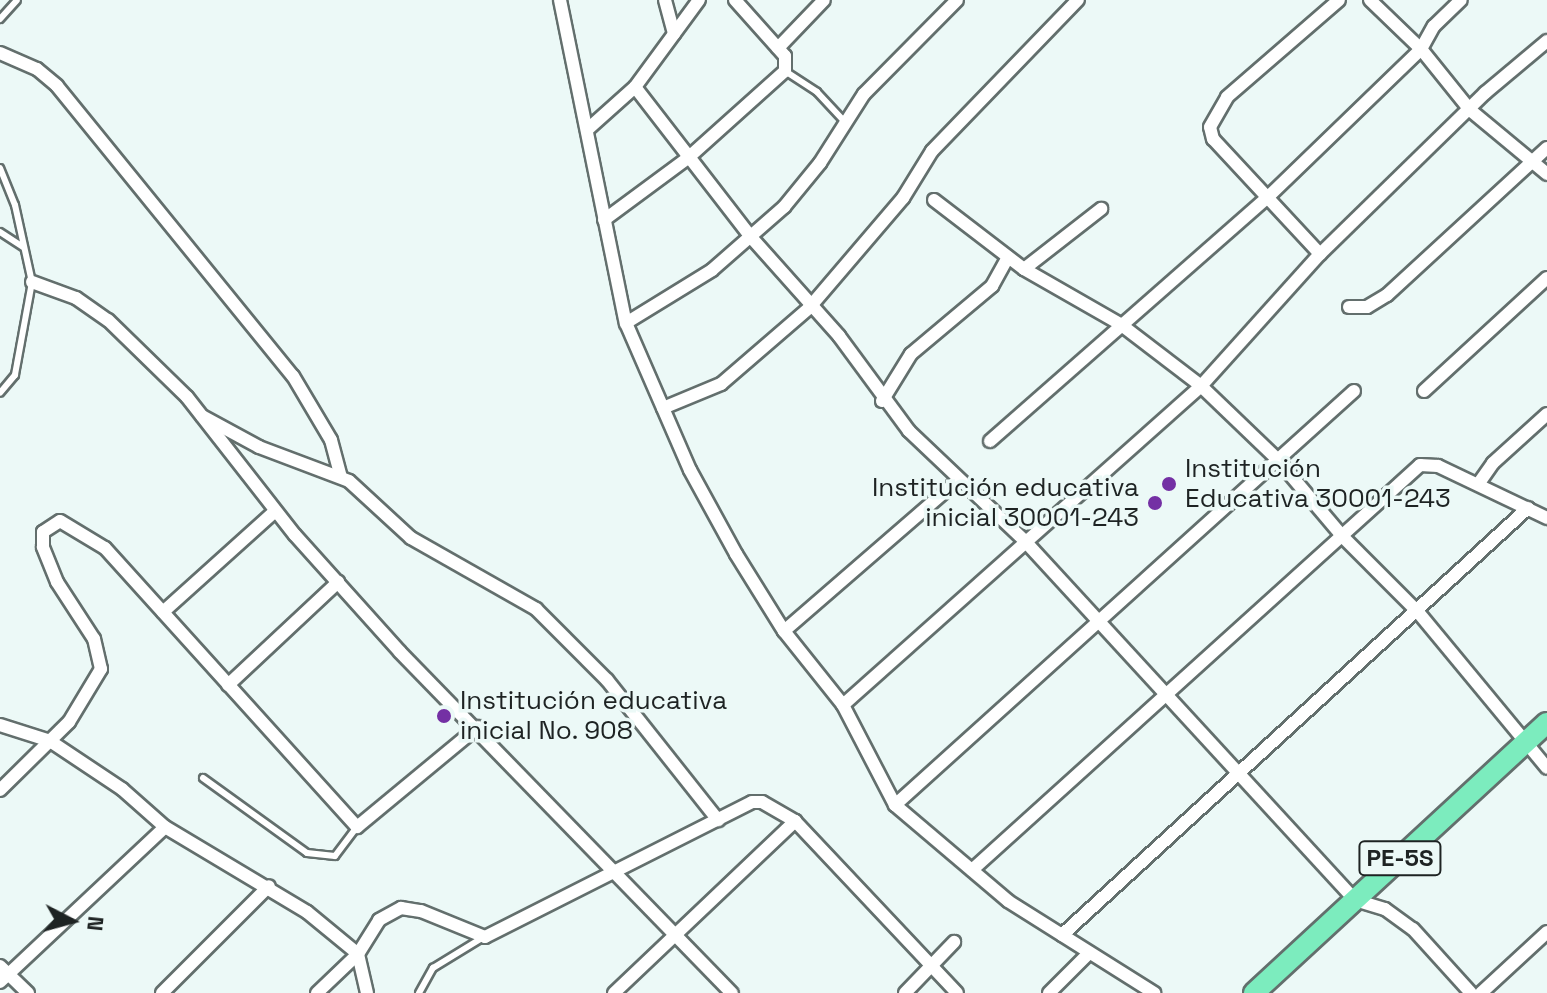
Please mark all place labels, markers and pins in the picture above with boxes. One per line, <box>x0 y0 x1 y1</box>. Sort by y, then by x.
place label: Institución Educativa 30001-243 <box>1185 453 1451 514</box>
place label: Institución educativa inicial 30001-243 <box>872 472 1139 534</box>
marker: Institución Educativa 30001-243 <box>1160 475 1178 493</box>
marker: Institución educativa inicial 30001-243 <box>1146 494 1164 512</box>
place label: Institución educativa inicial No. 908 <box>460 685 727 746</box>
marker: Institución educativa inicial No. 908 <box>435 707 453 725</box>

